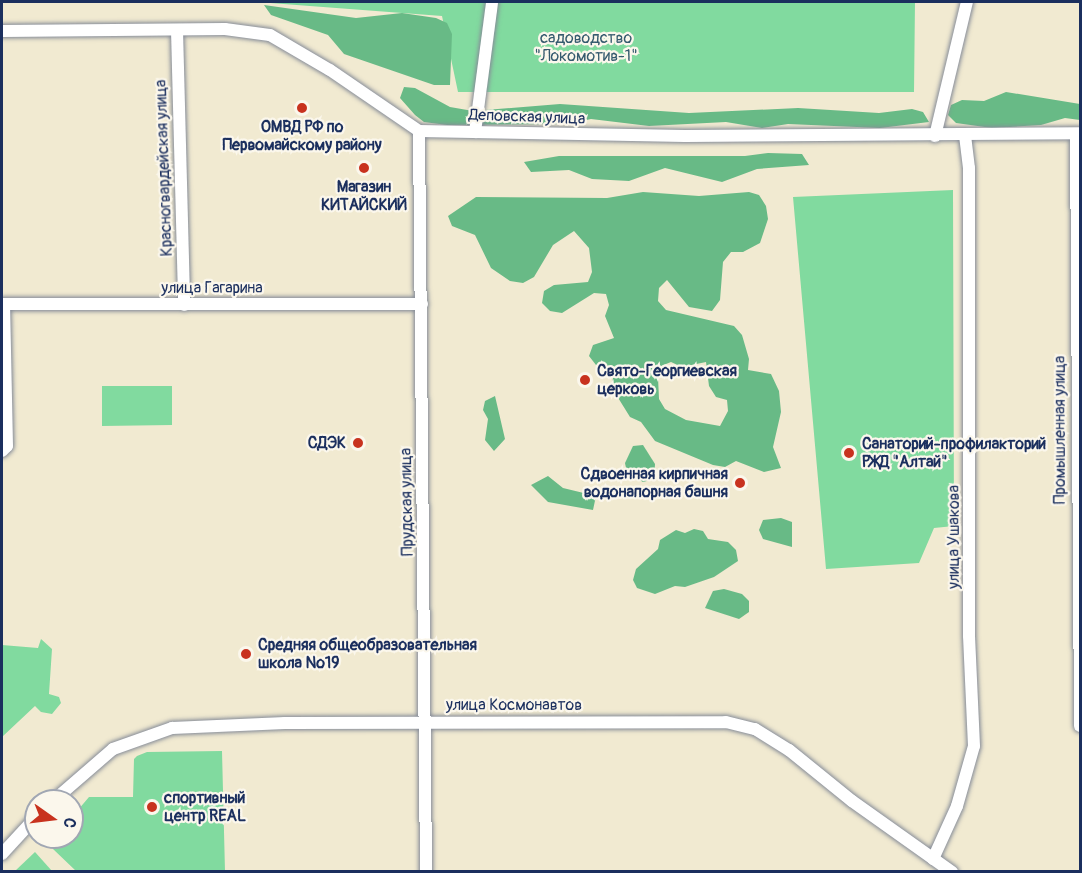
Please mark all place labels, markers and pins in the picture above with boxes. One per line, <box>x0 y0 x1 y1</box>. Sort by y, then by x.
marker: ОМВД РФ по Первомайскому району <box>295 101 309 115</box>
place label: ОМВД РФ по Первомайскому району <box>222 117 382 155</box>
marker: Магазин КИТАЙСКИЙ <box>357 161 371 175</box>
place label: Магазин КИТАЙСКИЙ <box>321 177 407 215</box>
place label: Свято-Георгиевская церковь <box>597 361 737 399</box>
marker: Свято-Георгиевская церковь <box>578 373 592 387</box>
place label: СДЭК <box>308 433 346 453</box>
place label: Санаторий-профилакторий РЖД "Алтай" <box>862 434 1046 472</box>
marker: СДЭК <box>351 436 365 450</box>
marker: Санаторий-профилакторий РЖД "Алтай" <box>840 444 858 462</box>
place label: Сдвоенная кирпичная водонапорная башня <box>581 464 728 502</box>
marker: Сдвоенная кирпичная водонапорная башня <box>733 476 747 490</box>
place label: Средняя общеобразовательная школа №19 <box>258 635 477 673</box>
marker: Средняя общеобразовательная школа №19 <box>239 647 253 661</box>
place label: спортивный центр REAL <box>164 788 246 826</box>
marker: спортивный центр REAL <box>145 800 159 814</box>

